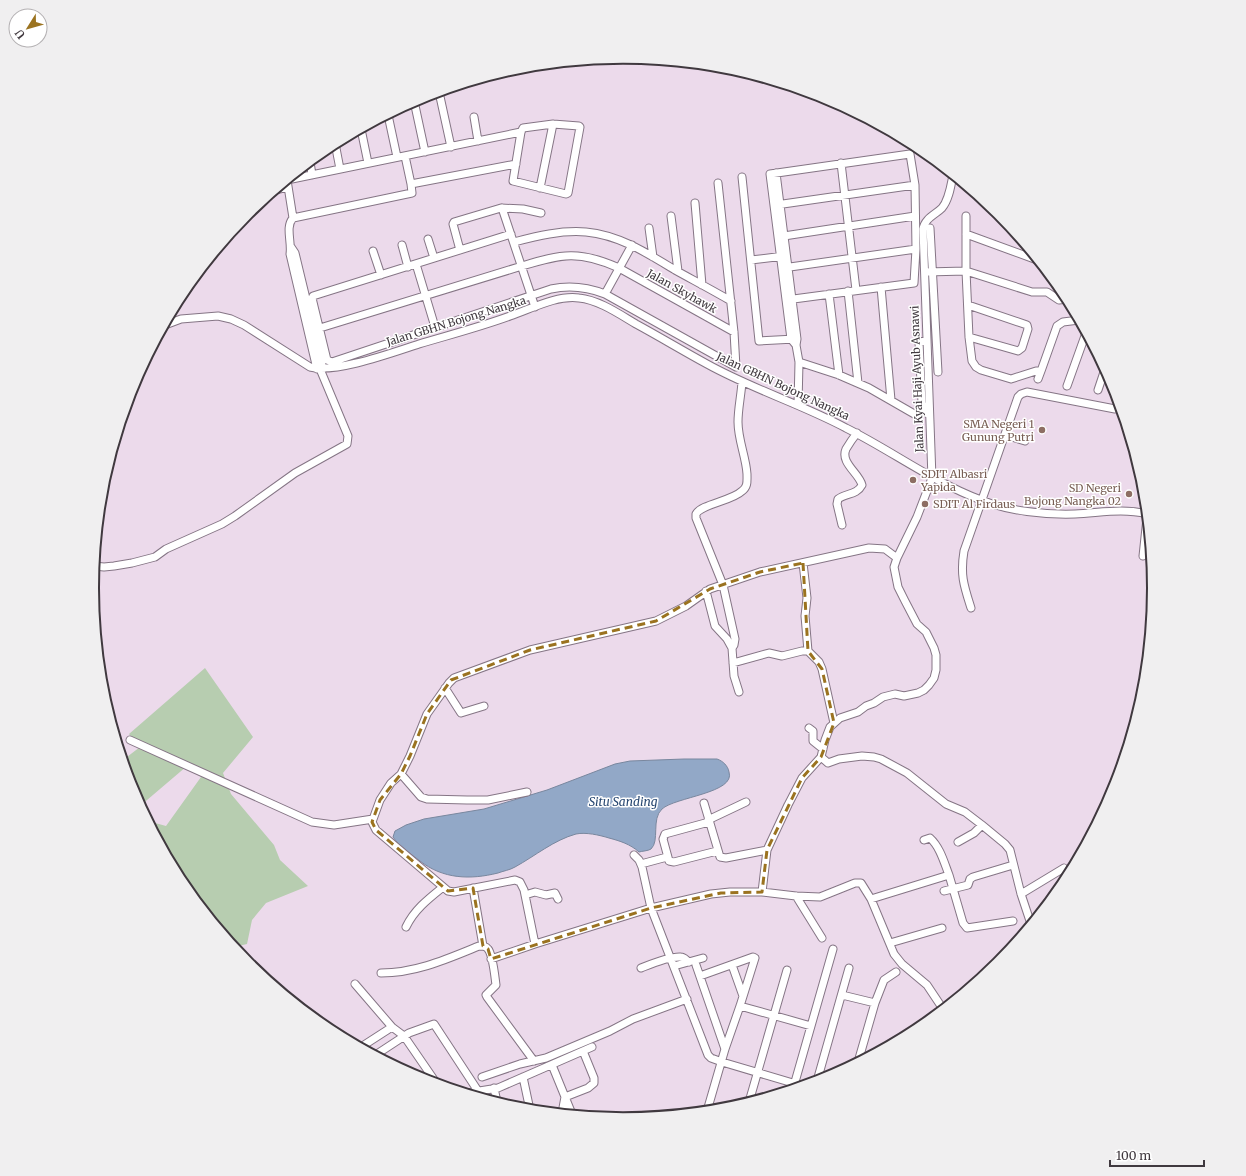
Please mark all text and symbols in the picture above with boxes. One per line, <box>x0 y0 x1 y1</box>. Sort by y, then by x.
north arrow <box>8 8 48 48</box>
text: U <box>11 26 28 42</box>
street label: Jalan Skyhawk <box>644 266 719 316</box>
street label: Jalan GBHN Bojong Nangka <box>384 293 528 349</box>
street label: Jalan Kyai Haji Ayub Asnawi <box>907 305 927 454</box>
street label: Jalan GBHN Bojong Nangka <box>713 349 852 423</box>
place label: SMA Negeri 1 Gunung Putri <box>962 417 1034 444</box>
marker: SMA Negeri 1 Gunung Putri <box>1037 425 1047 435</box>
place label: SDIT Albasri Yapida <box>920 467 988 494</box>
marker: SDIT Albasri Yapida <box>908 475 918 485</box>
place label: SD Negeri Bojong Nangka 02 <box>1024 481 1121 508</box>
marker: SD Negeri Bojong Nangka 02 <box>1124 489 1134 499</box>
place label: SDIT Al Firdaus <box>933 497 1015 511</box>
marker: SDIT Al Firdaus <box>920 499 930 509</box>
water label: Situ Sanding <box>589 794 658 809</box>
scale bar <box>1110 1142 1204 1168</box>
text: 100 m <box>1116 1148 1151 1163</box>

